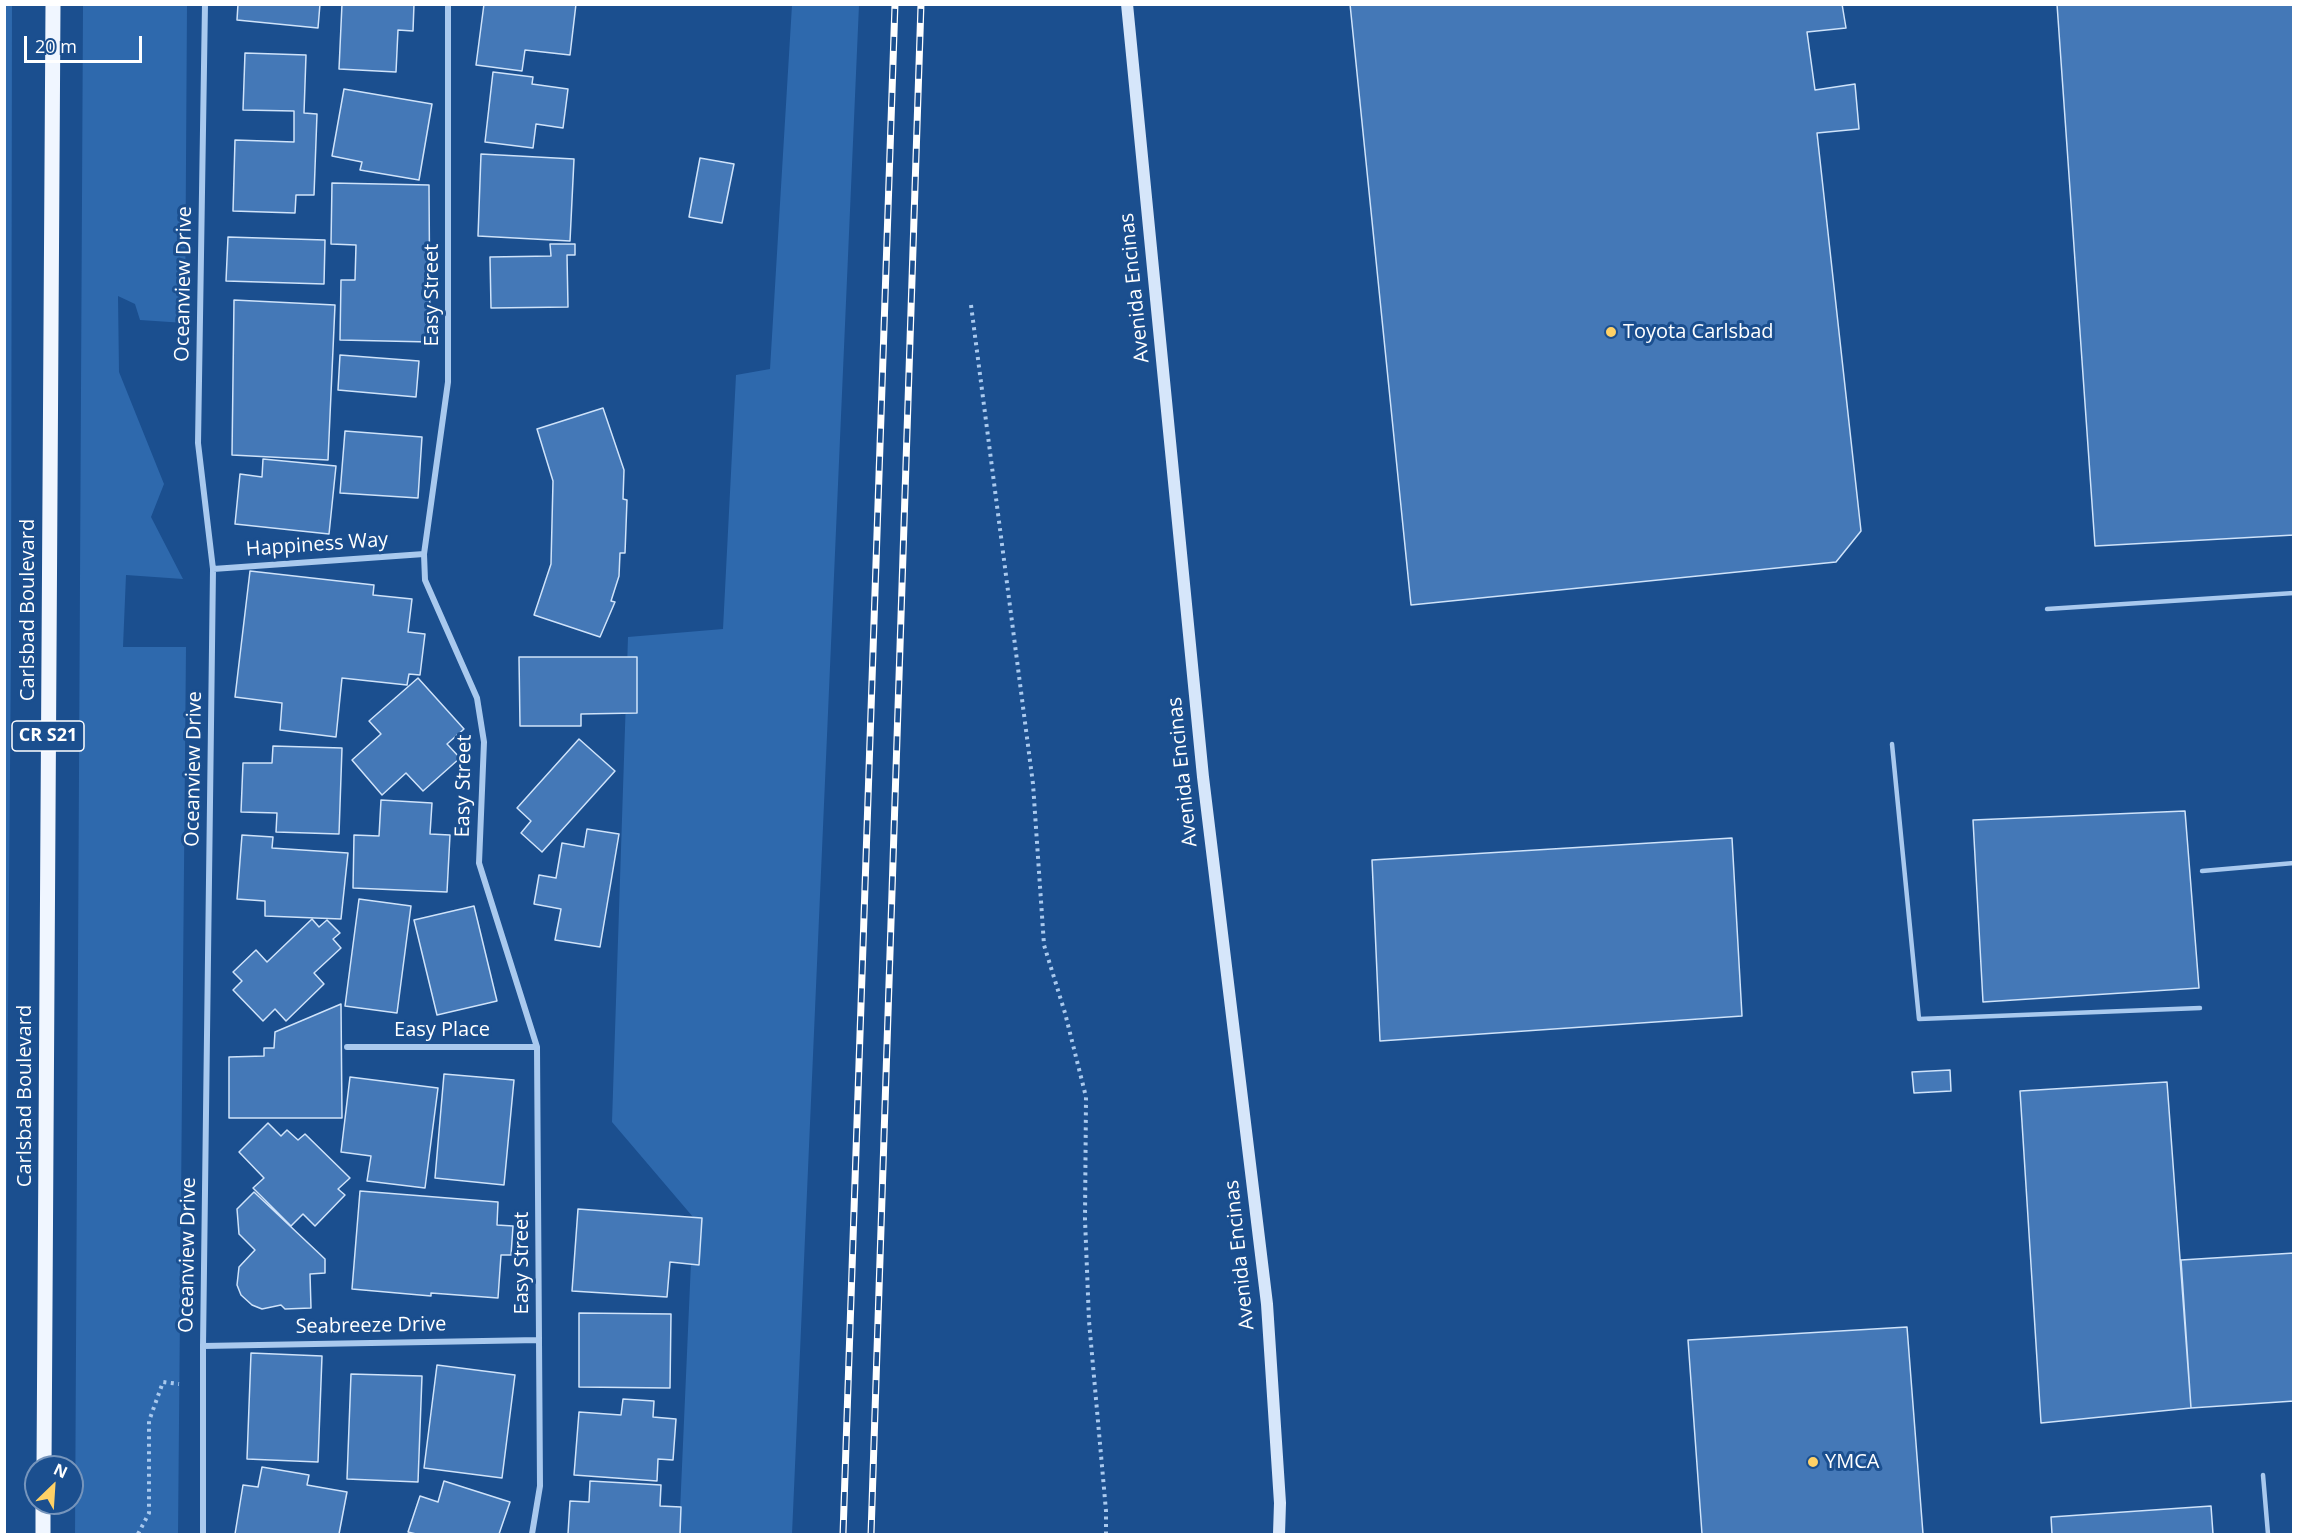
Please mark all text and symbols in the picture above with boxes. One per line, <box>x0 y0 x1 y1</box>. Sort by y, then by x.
scale bar <box>27 24 146 62</box>
text: 20 m <box>35 34 77 58</box>
street label: Oceanview Drive <box>171 206 197 362</box>
street label: Avenida Encinas <box>1115 212 1155 364</box>
street label: Easy Street <box>420 244 444 346</box>
place label: Toyota Carlsbad <box>1623 320 1774 344</box>
marker: Toyota Carlsbad <box>1604 325 1618 339</box>
street label: Carlsbad Boulevard <box>16 519 40 701</box>
street label: Happiness Way <box>245 528 389 562</box>
street label: Oceanview Drive <box>181 691 207 847</box>
street label: Avenida Encinas <box>1163 696 1203 848</box>
road number: CR S21 <box>12 721 84 751</box>
street label: Easy Street <box>451 734 477 838</box>
street label: Carlsbad Boulevard <box>13 1005 37 1187</box>
street label: Easy Place <box>394 1018 490 1042</box>
street label: Oceanview Drive <box>175 1177 201 1333</box>
street label: Avenida Encinas <box>1220 1179 1260 1331</box>
street label: Easy Street <box>510 1212 534 1314</box>
street label: Seabreeze Drive <box>295 1313 447 1339</box>
place label: YMCA <box>1825 1450 1879 1474</box>
north arrow <box>24 1455 84 1515</box>
marker: YMCA <box>1806 1455 1820 1469</box>
text: N <box>50 1458 71 1483</box>

